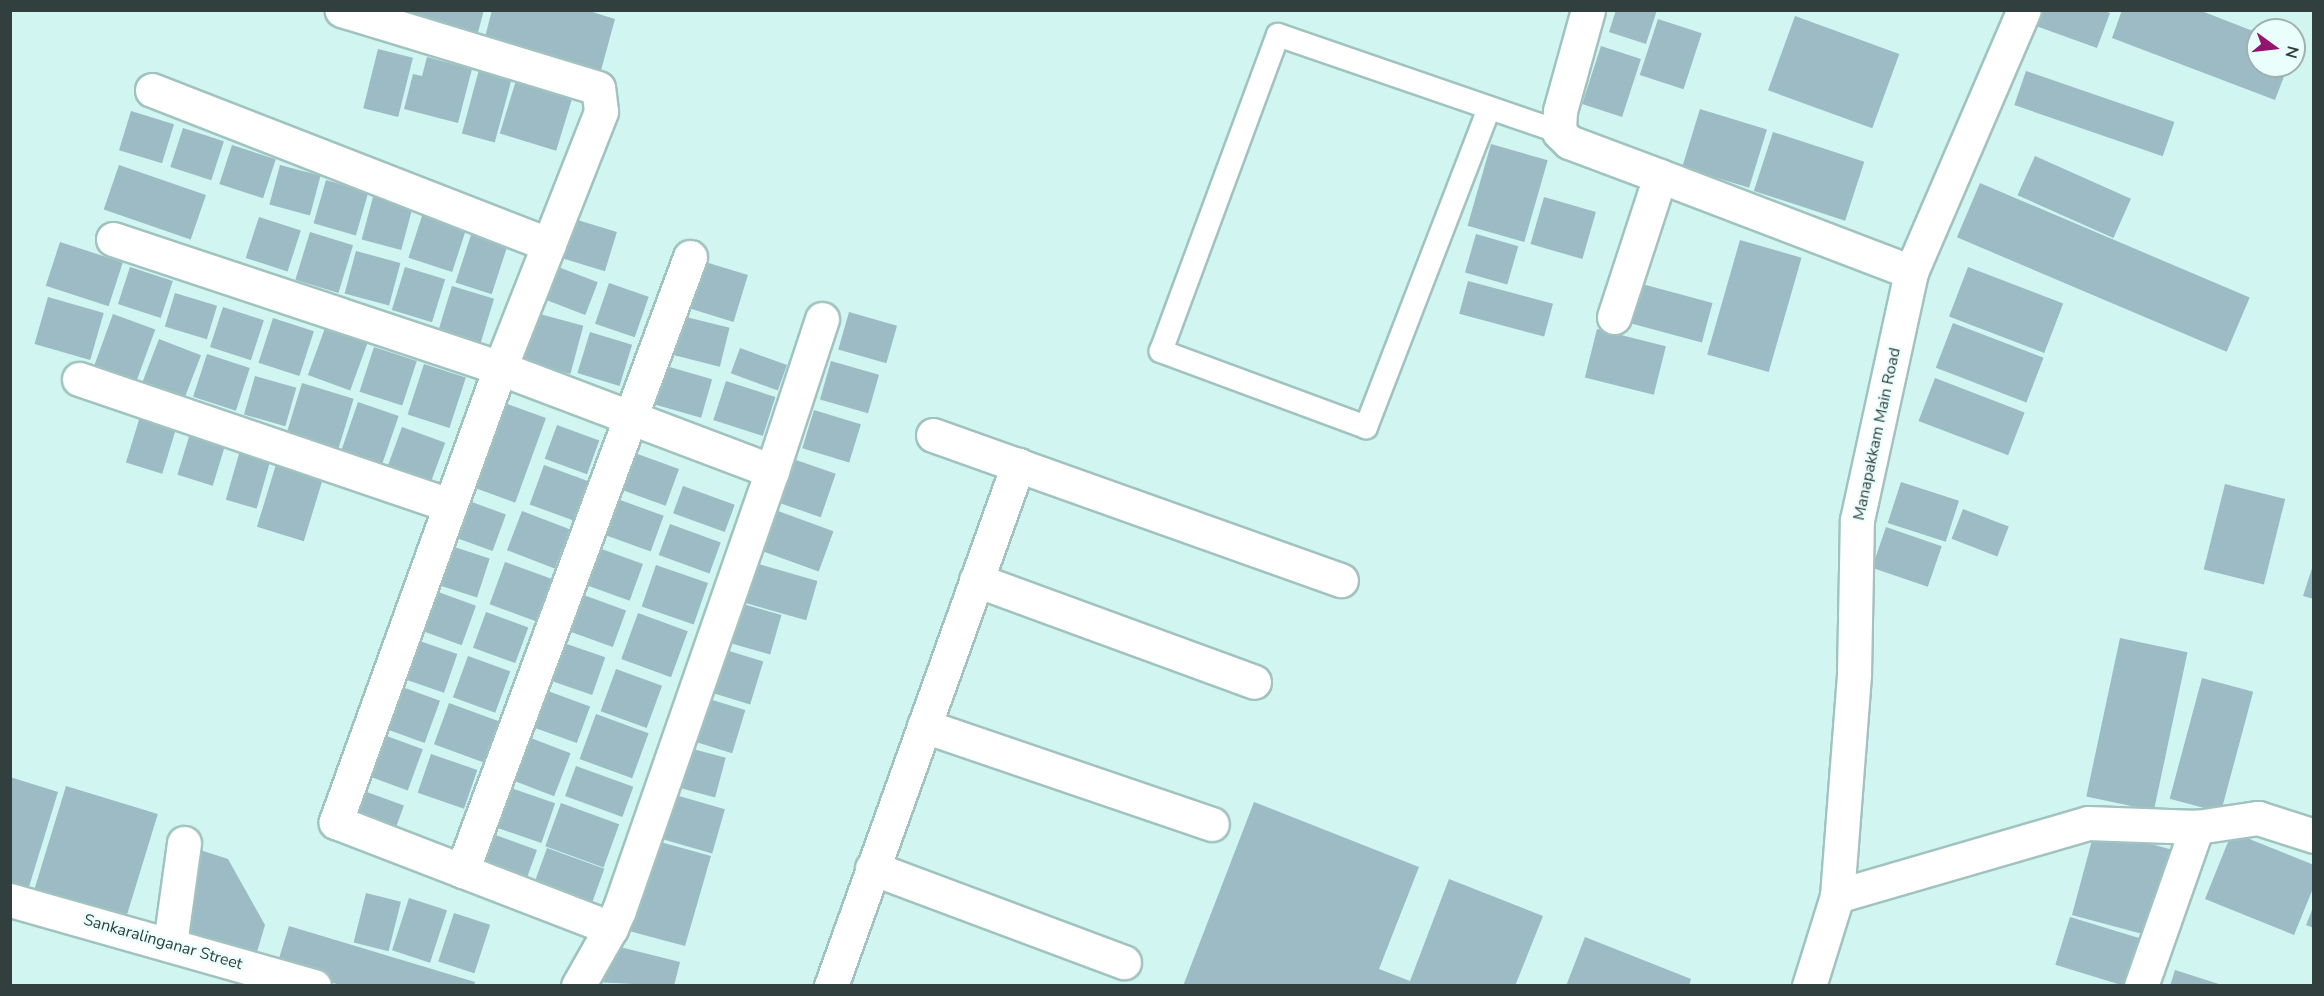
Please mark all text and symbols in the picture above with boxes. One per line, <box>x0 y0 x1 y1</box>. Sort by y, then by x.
north arrow <box>2246 18 2306 78</box>
text: N <box>2279 44 2304 61</box>
street label: Manapakkam Main Road <box>1849 346 1905 522</box>
street label: Sankaralinganar Street <box>81 910 245 974</box>

